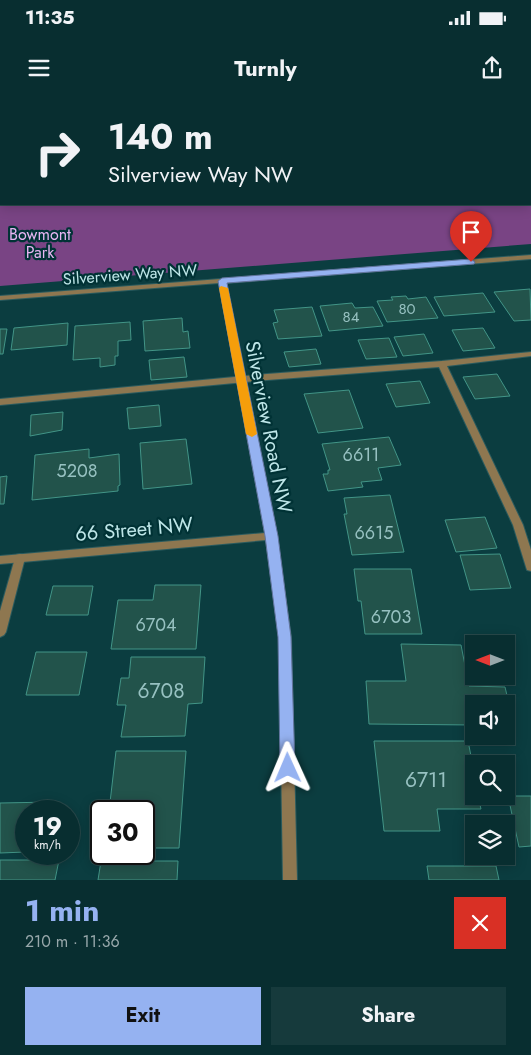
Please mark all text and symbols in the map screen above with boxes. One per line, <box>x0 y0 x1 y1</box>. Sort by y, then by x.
text: 11:35 <box>25 4 75 31</box>
text: Turnly <box>234 52 297 84</box>
icon: menu <box>25 54 53 82</box>
icon: share <box>478 54 506 82</box>
text: 140 m <box>108 112 213 162</box>
icon: right <box>25 120 90 185</box>
text: Silverview Way NW <box>108 158 293 190</box>
pin <box>450 211 492 262</box>
icon: arrive <box>457 218 485 246</box>
park label: Bowmont Park <box>9 223 71 264</box>
street label: Silverview Way NW <box>62 258 198 291</box>
house number: 80 <box>398 298 416 320</box>
house number: 84 <box>343 306 360 328</box>
street label: Silverview Road NW <box>238 338 299 516</box>
house number: 6611 <box>343 442 379 468</box>
house number: 5208 <box>56 458 98 484</box>
street label: 66 Street NW <box>74 510 194 549</box>
house number: 6615 <box>355 520 394 546</box>
house number: 6703 <box>371 604 411 630</box>
house number: 6704 <box>135 612 177 638</box>
north arrow <box>465 635 515 685</box>
map controls <box>465 635 515 865</box>
house number: 6708 <box>137 676 185 706</box>
button: sound <box>465 695 515 745</box>
position arrow <box>261 741 313 793</box>
button: search <box>465 755 515 805</box>
house number: 6711 <box>405 765 447 795</box>
speed limit sign: 30 <box>90 800 155 865</box>
text: 19 <box>33 808 62 844</box>
button: layers <box>465 815 515 865</box>
text: km/h <box>34 836 61 854</box>
text: 1 min <box>25 889 99 932</box>
button: close <box>454 897 506 949</box>
text: 210 m · 11:36 <box>25 930 120 953</box>
button: Exit <box>25 987 261 1045</box>
button: Share <box>271 987 506 1045</box>

